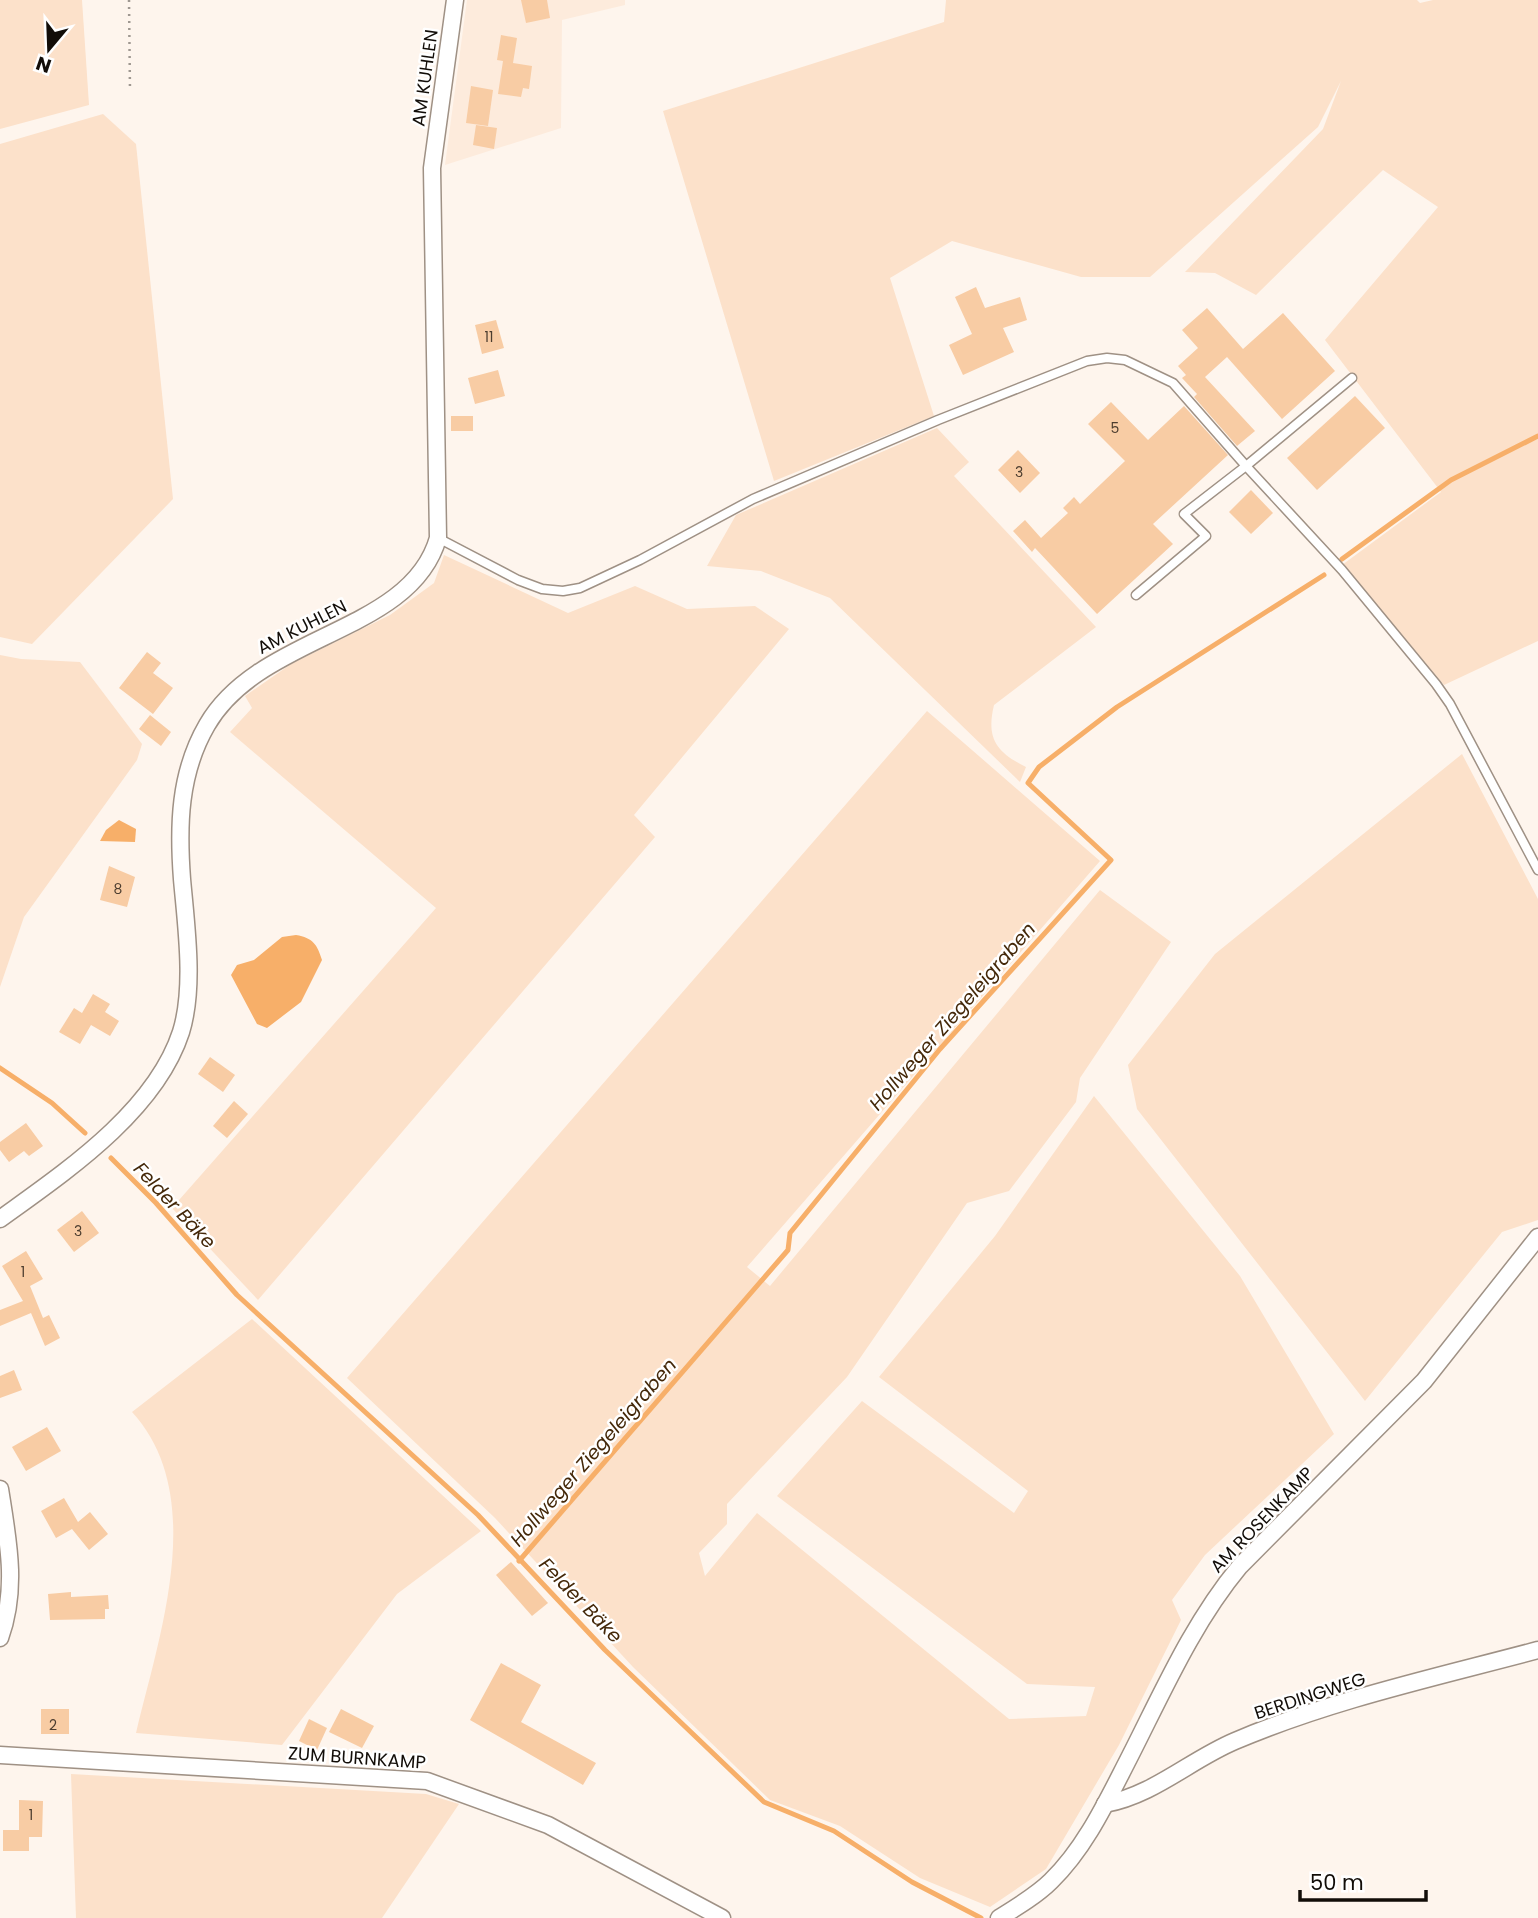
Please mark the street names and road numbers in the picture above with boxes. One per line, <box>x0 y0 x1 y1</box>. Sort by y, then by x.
street label: AM KUHLEN <box>405 28 444 128</box>
street label: AM KUHLEN <box>253 593 351 660</box>
street label: AM ROSENKAMP <box>1204 1461 1319 1578</box>
street label: BERDINGWEG <box>1251 1666 1369 1725</box>
street label: ZUM BURNKAMP <box>287 1740 427 1775</box>

